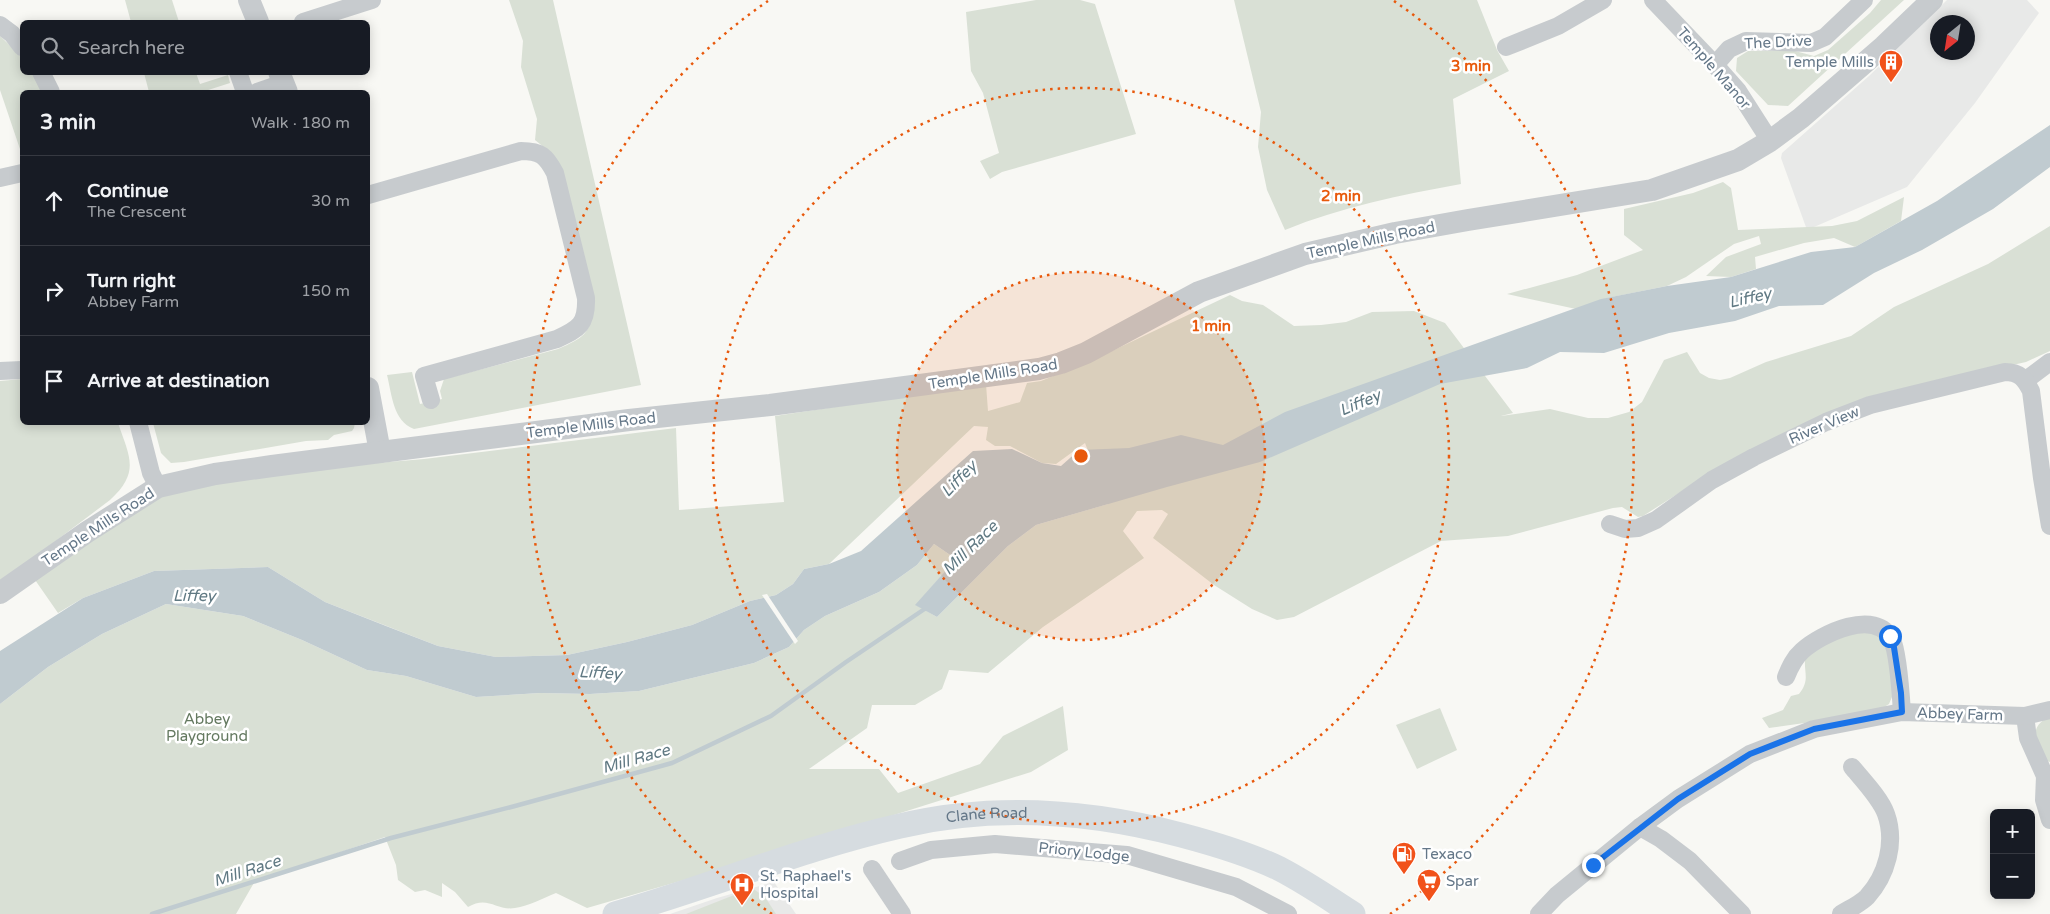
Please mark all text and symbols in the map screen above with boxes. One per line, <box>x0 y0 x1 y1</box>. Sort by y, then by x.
north arrow <box>1930 15 1975 60</box>
search box <box>20 20 370 75</box>
street label: Temple Manor <box>1673 23 1755 113</box>
street label: The Drive <box>1744 31 1812 53</box>
icon: search <box>38 34 66 62</box>
text: Search here <box>78 37 185 59</box>
building icon: Temple Mills <box>1878 49 1904 83</box>
place label: Temple Mills <box>1785 53 1874 71</box>
text: 3 min <box>1451 57 1491 75</box>
text: 3 min <box>40 110 96 135</box>
text: Walk · 180 m <box>251 113 350 133</box>
text: Continue <box>87 180 169 202</box>
icon: ahead <box>40 187 68 215</box>
text: 2 min <box>1321 187 1361 205</box>
text: 30 m <box>311 191 350 211</box>
text: The Crescent <box>87 202 186 222</box>
street label: Temple Mills Road <box>1305 218 1437 262</box>
text: Turn right <box>87 270 175 292</box>
icon: right <box>40 277 68 305</box>
text: 150 m <box>301 281 350 301</box>
water label: Liffey <box>1727 283 1775 313</box>
text: Abbey Farm <box>87 292 179 312</box>
text: 1 min <box>1191 317 1231 335</box>
street label: Temple Mills Road <box>927 355 1059 393</box>
icon: arrive <box>40 367 68 395</box>
text: Arrive at destination <box>87 370 270 392</box>
water label: Liffey <box>1336 385 1386 421</box>
street label: River View <box>1786 402 1862 448</box>
street label: Temple Mills Road <box>525 408 657 442</box>
centre of rings <box>1072 447 1090 465</box>
water label: Liffey <box>937 455 983 501</box>
street label: Temple Mills Road <box>38 484 158 570</box>
water label: Mill Race <box>938 516 1003 579</box>
water label: Liffey <box>173 586 218 606</box>
route start <box>1879 625 1902 648</box>
water label: Liffey <box>578 662 624 684</box>
street label: Abbey Farm <box>1917 703 2003 725</box>
park label: Abbey Playground <box>166 710 248 745</box>
water label: Mill Race <box>600 740 673 778</box>
street label: Clane Road <box>945 804 1028 826</box>
map controls <box>1990 809 2035 899</box>
button: + <box>1990 809 2035 854</box>
street label: Priory Lodge <box>1038 838 1130 866</box>
fuel station icon: Texaco <box>1391 841 1417 875</box>
place label: Texaco <box>1422 845 1472 863</box>
water label: Mill Race <box>211 850 284 891</box>
route end <box>1582 854 1605 877</box>
button: − <box>1990 854 2035 899</box>
place label: St. Raphael's Hospital <box>760 867 851 902</box>
supermarket icon: Spar <box>1416 868 1442 902</box>
hospital icon: St. Raphael's Hospital <box>729 872 755 906</box>
place label: Spar <box>1446 872 1479 890</box>

